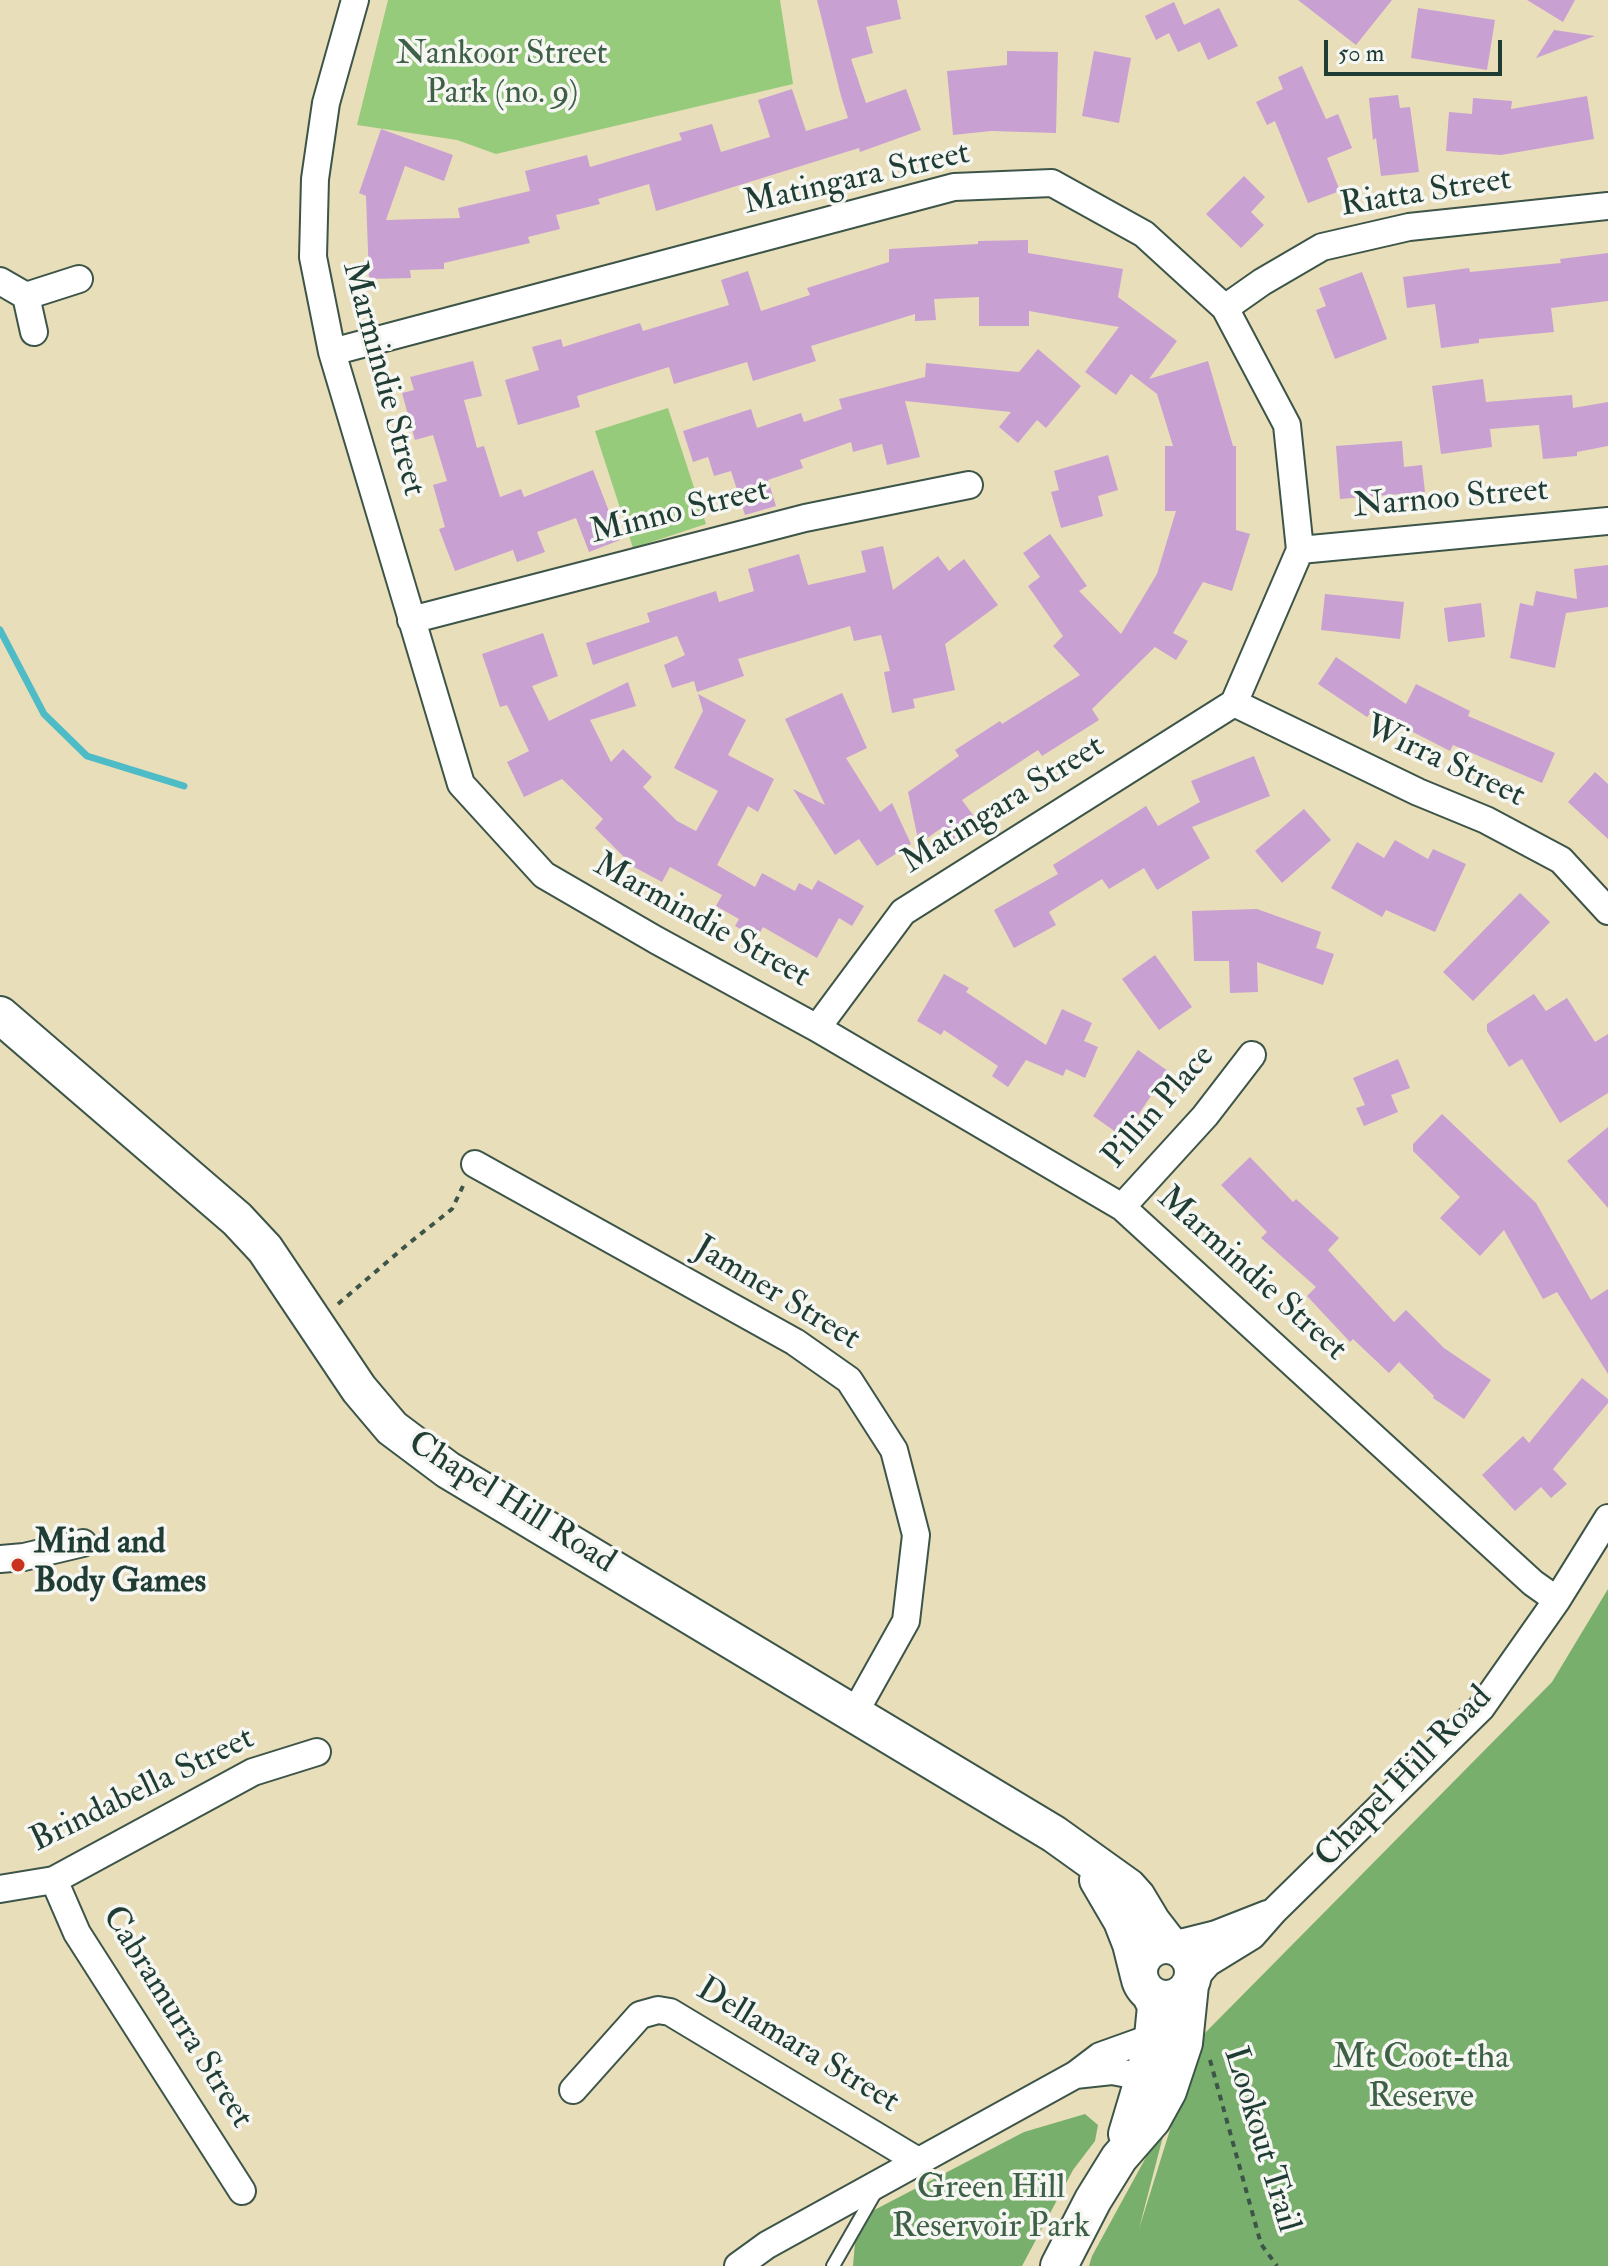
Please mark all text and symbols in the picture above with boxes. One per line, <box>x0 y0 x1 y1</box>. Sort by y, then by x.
scale bar <box>1328 24 1506 74</box>
park label: Nankoor Street Park (no. 9) <box>396 36 608 116</box>
text: 50 m <box>1338 38 1384 69</box>
street label: Matingara Street <box>740 134 974 226</box>
street label: Riatta Street <box>1338 160 1514 228</box>
street label: Marmindie Street <box>331 257 433 501</box>
street label: Minno Street <box>587 471 773 555</box>
street label: Narnoo Street <box>1352 471 1550 529</box>
street label: Wirra Street <box>1357 708 1531 818</box>
street label: Matingara Street <box>895 728 1113 884</box>
street label: Marmindie Street <box>586 846 816 998</box>
street label: Pillin Place <box>1095 1038 1225 1178</box>
street label: Marmindie Street <box>1148 1179 1354 1371</box>
street label: Jamner Street <box>685 1229 867 1361</box>
street label: Chapel Hill Road <box>400 1424 622 1584</box>
place label: Mind and Body Games <box>34 1525 206 1604</box>
marker: Mind and Body Games <box>9 1556 27 1574</box>
street label: Chapel Hill Road <box>1308 1679 1502 1877</box>
street label: Brindabella Street <box>25 1719 261 1863</box>
street label: Cabramurra Street <box>91 1899 261 2137</box>
street label: Dellamara Street <box>688 1970 906 2124</box>
park label: Mt Coot-tha Reserve <box>1333 2040 1509 2120</box>
street label: Lookout Trail <box>1213 2043 1307 2237</box>
park label: Green Hill Reservoir Park <box>892 2170 1090 2250</box>

